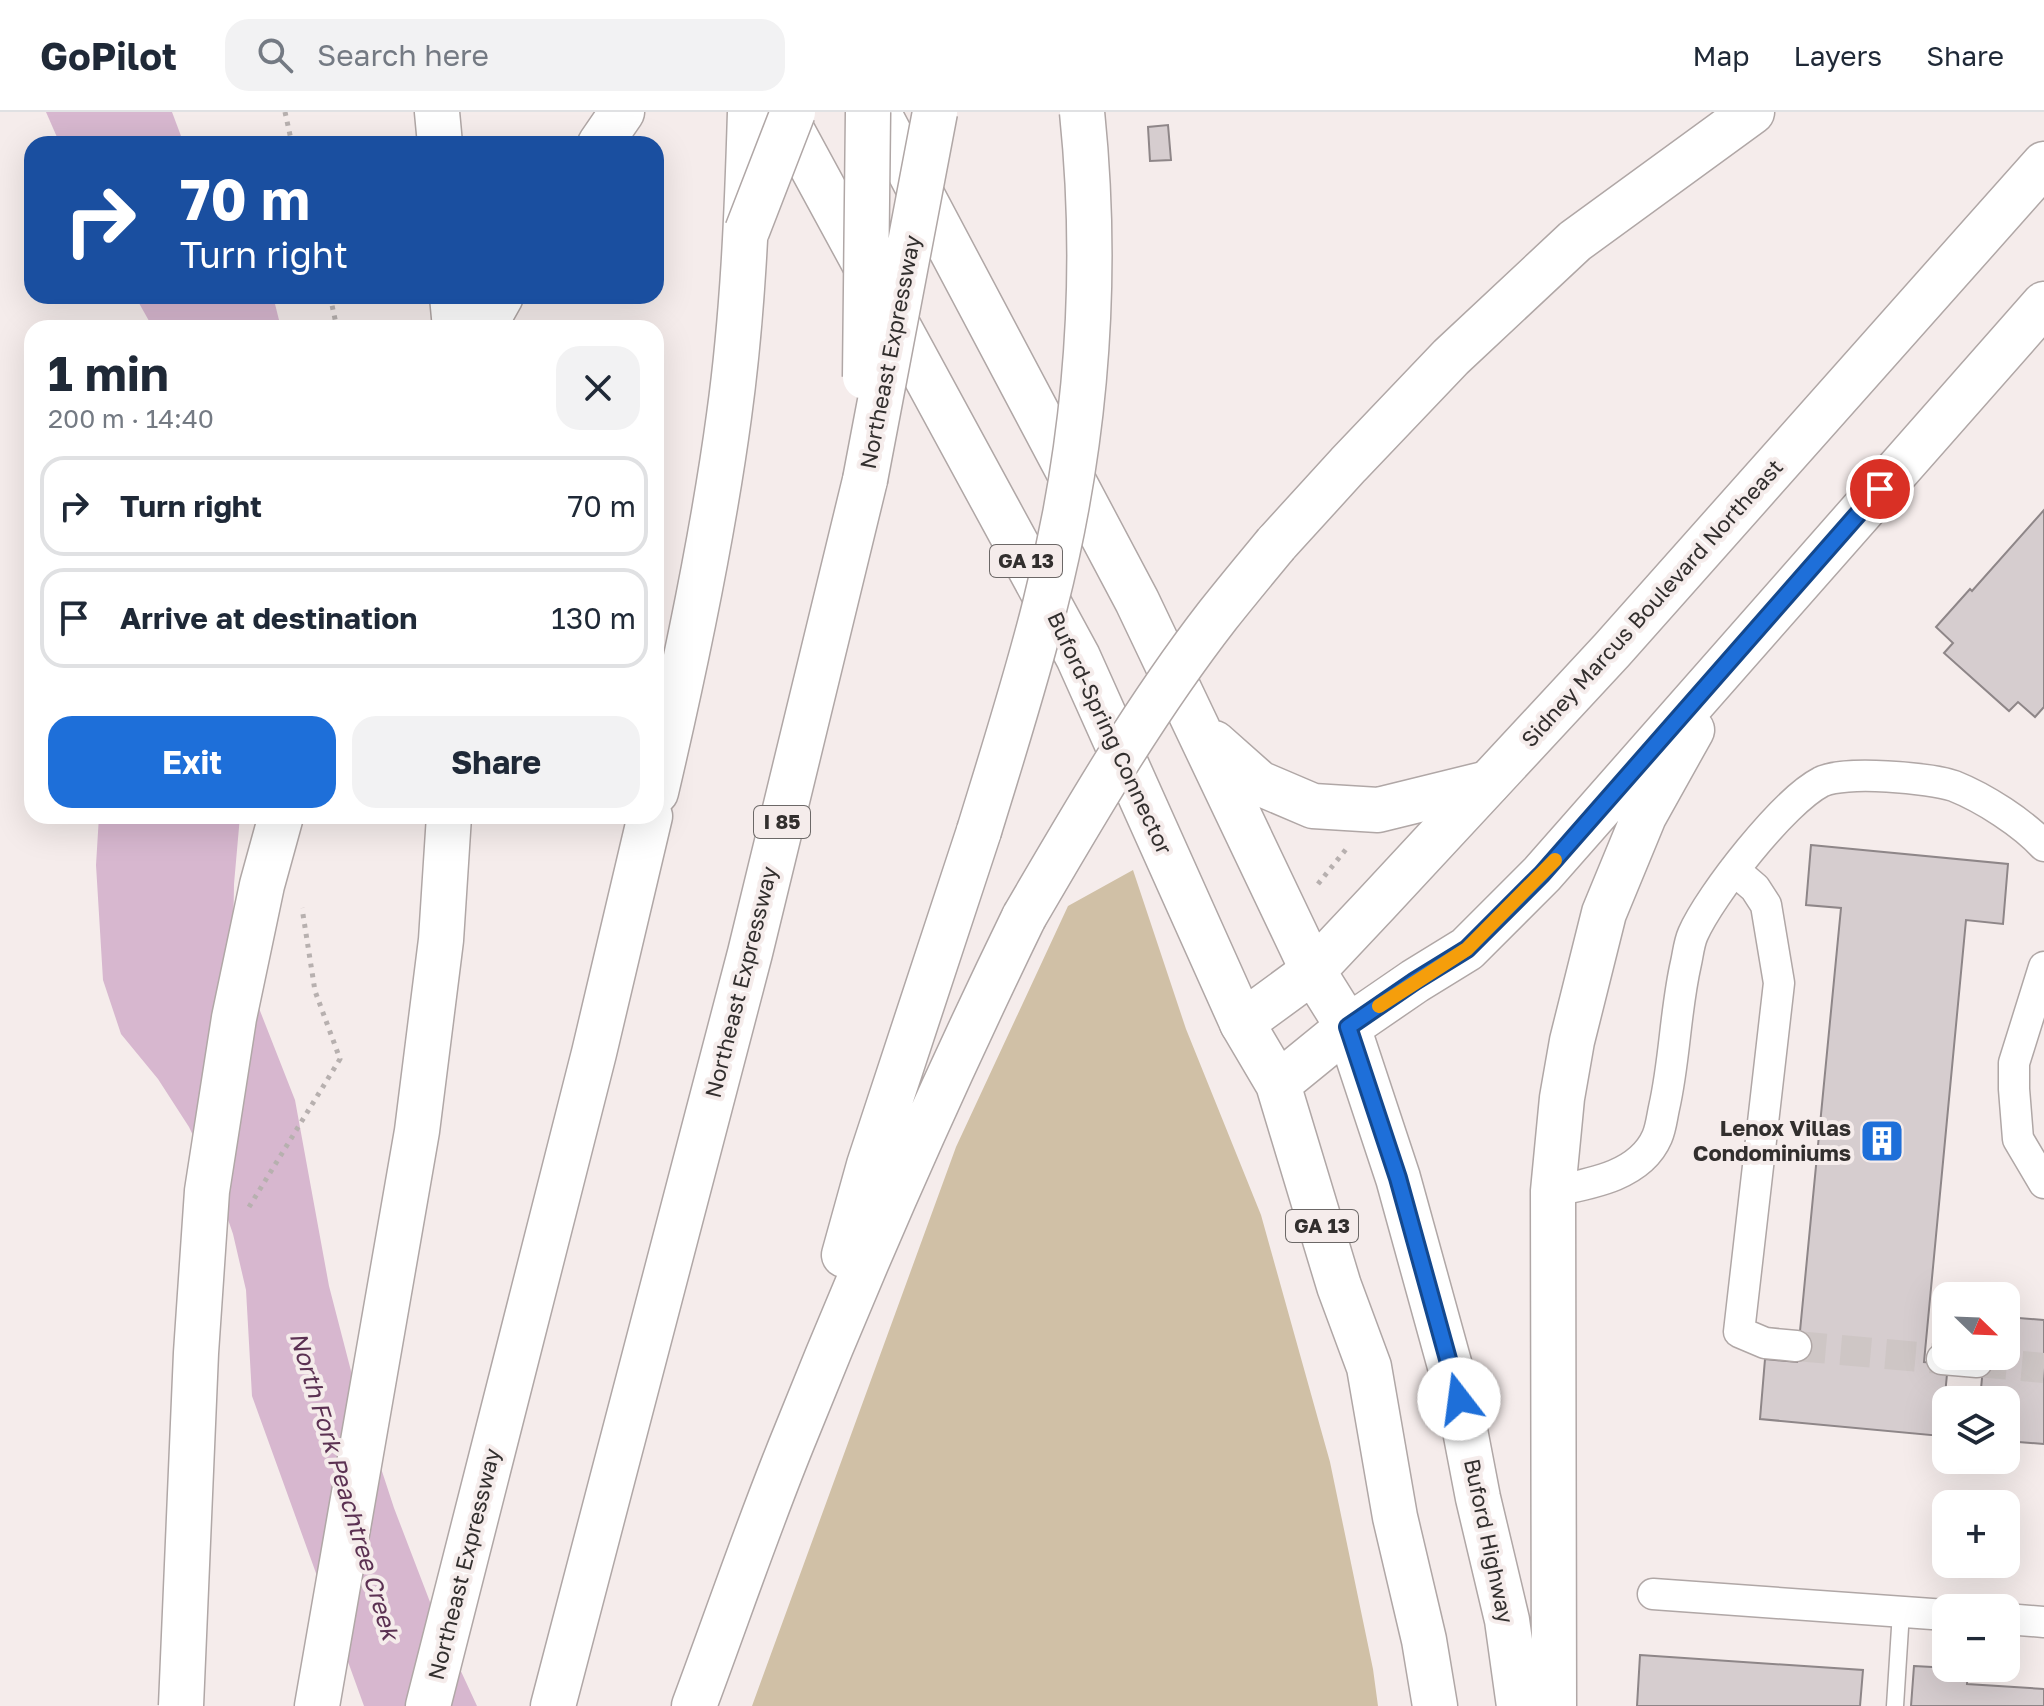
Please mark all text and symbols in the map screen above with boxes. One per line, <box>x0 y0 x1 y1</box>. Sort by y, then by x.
search box <box>225 19 785 91</box>
text: GoPilot <box>40 33 177 78</box>
icon: search <box>253 33 297 77</box>
text: Search here <box>317 37 489 73</box>
text: Map <box>1692 39 1750 72</box>
text: Layers <box>1794 39 1882 72</box>
text: Share <box>1926 39 2004 72</box>
text: 70 m <box>180 165 310 232</box>
icon: right <box>48 168 152 272</box>
text: Turn right <box>180 233 348 276</box>
street label: Northeast Expressway <box>854 233 925 471</box>
text: 1 min <box>48 344 169 402</box>
button: close <box>556 346 640 430</box>
text: 200 m · 14:40 <box>48 403 214 434</box>
street label: Sidney Marcus Boulevard Northeast <box>1515 453 1788 752</box>
pin <box>1846 455 1914 523</box>
icon: arrive <box>1858 467 1902 511</box>
icon: right <box>52 484 96 528</box>
text: Turn right <box>120 488 262 524</box>
text: 70 m <box>567 488 636 524</box>
road number: GA 13 <box>990 545 1062 577</box>
icon: arrive <box>52 596 96 640</box>
text: Arrive at destination <box>120 600 417 636</box>
text: 130 m <box>551 600 636 636</box>
street label: Buford-Spring Connector <box>1042 607 1179 859</box>
button: Exit <box>48 716 336 808</box>
button: Share <box>352 716 640 808</box>
road number: I 85 <box>754 806 810 838</box>
street label: Northeast Expressway <box>699 863 782 1100</box>
place label: Lenox Villas Condominiums <box>1693 1114 1851 1166</box>
building icon: Lenox Villas Condominiums <box>1858 1117 1906 1165</box>
road number: GA 13 <box>1286 1210 1358 1242</box>
north arrow <box>1932 1282 2020 1370</box>
map controls <box>1932 1282 2020 1682</box>
water label: North Fork Peachtree Creek <box>285 1328 407 1645</box>
position arrow <box>1417 1357 1501 1441</box>
button: layers <box>1932 1386 2020 1474</box>
street label: Northeast Expressway <box>422 1445 505 1682</box>
street label: Buford Highway <box>1459 1456 1520 1626</box>
button: + <box>1932 1490 2020 1578</box>
button: − <box>1932 1594 2020 1682</box>

